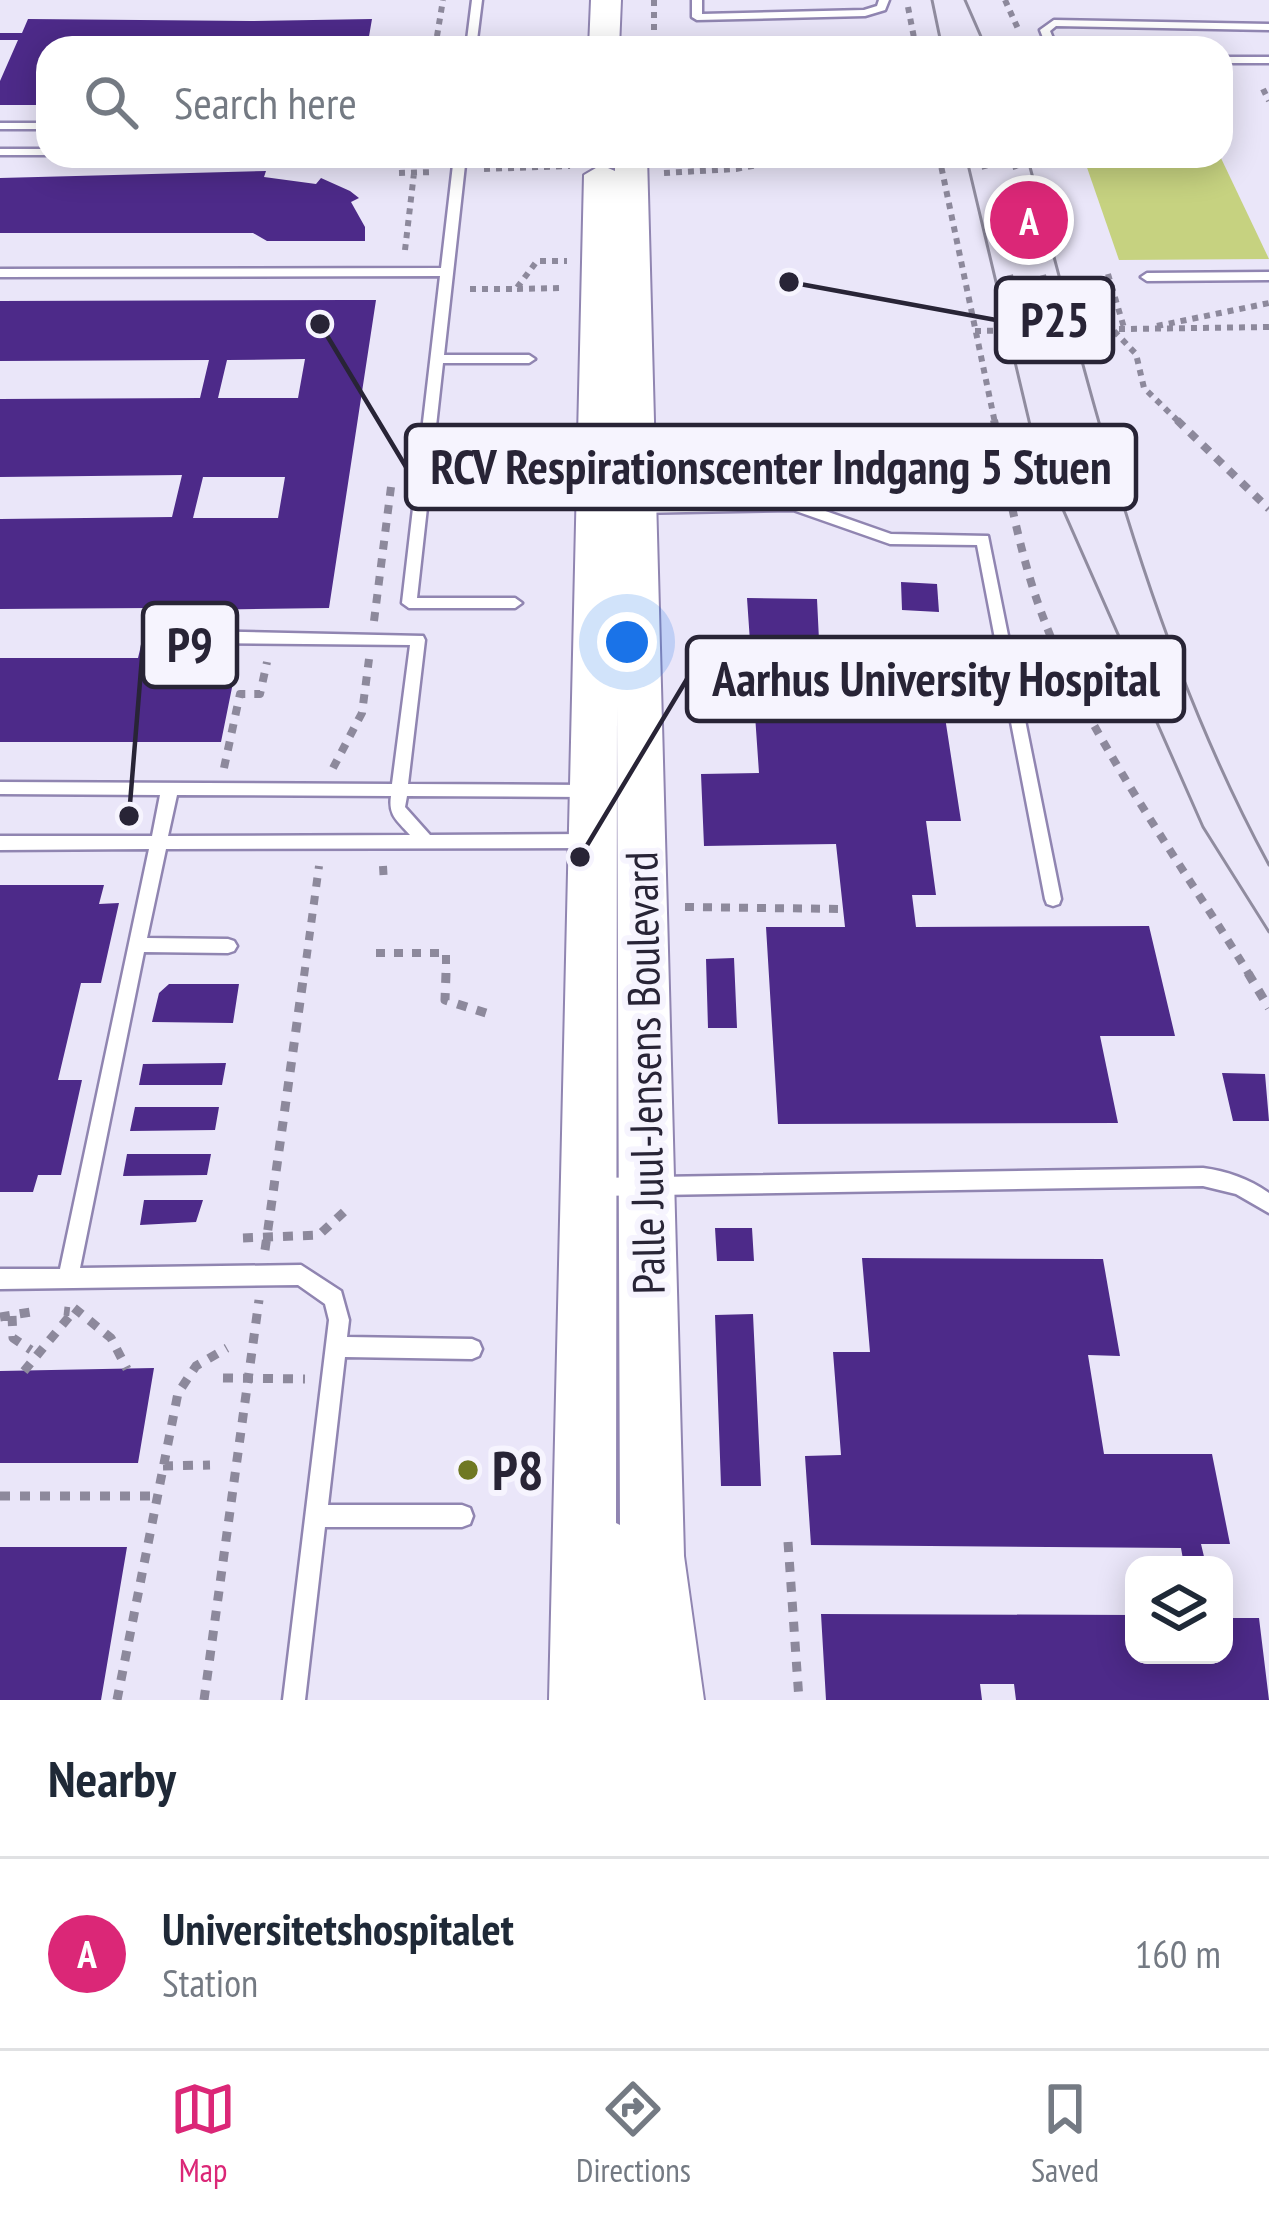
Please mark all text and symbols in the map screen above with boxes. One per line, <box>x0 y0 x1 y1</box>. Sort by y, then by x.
search box <box>36 36 1233 168</box>
icon: search <box>78 69 144 135</box>
text: Search here <box>174 73 357 131</box>
pin: A <box>990 175 1068 265</box>
callout: P25 <box>996 278 1113 362</box>
text: P25 <box>1021 288 1089 350</box>
callout: RCV Respirationscenter Indgang 5 Stuen <box>406 425 1136 509</box>
text: RCV Respirationscenter Indgang 5 Stuen <box>430 435 1112 497</box>
callout: P9 <box>143 603 237 687</box>
your location <box>597 612 657 672</box>
text: P9 <box>167 613 213 675</box>
callout: Aarhus University Hospital <box>687 637 1184 721</box>
text: Aarhus University Hospital <box>711 647 1160 709</box>
street label: Palle Juul-Jensens Boulevard <box>611 851 677 1295</box>
place label: P8 <box>492 1435 544 1505</box>
marker: P8 <box>455 1457 481 1483</box>
map controls <box>1125 1556 1233 1664</box>
button: layers <box>1125 1556 1233 1664</box>
text: Nearby <box>48 1745 176 1811</box>
text: Universitetshospitalet <box>162 1899 514 1957</box>
text: A <box>77 1928 97 1979</box>
text: 160 m <box>1135 1928 1221 1979</box>
text: Station <box>162 1957 258 2008</box>
tab: Map <box>170 2076 236 2191</box>
tab: Directions <box>576 2076 691 2191</box>
tab: Saved <box>1031 2076 1099 2191</box>

